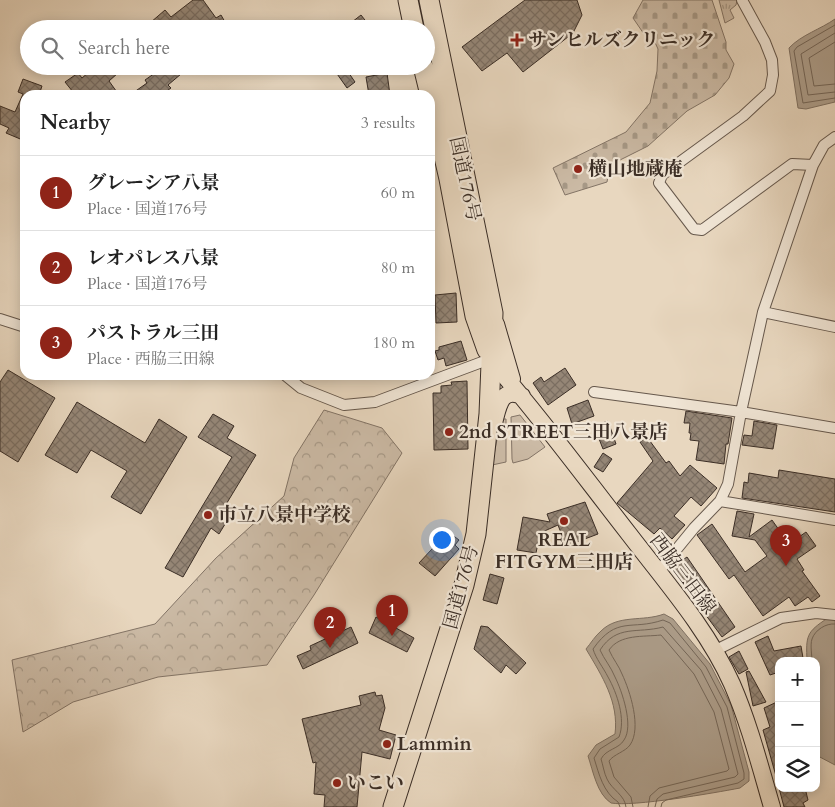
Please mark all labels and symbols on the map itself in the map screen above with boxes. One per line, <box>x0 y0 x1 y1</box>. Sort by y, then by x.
place label: サンヒルズクリニック <box>528 27 715 53</box>
marker: サンヒルズクリニック <box>510 33 524 47</box>
street label: 国道176号 <box>443 134 487 224</box>
place label: 横山地蔵庵 <box>588 156 683 182</box>
marker: 横山地蔵庵 <box>572 163 584 175</box>
place label: 2nd STREET三田八景店 <box>459 419 668 445</box>
marker: 2nd STREET三田八景店 <box>443 426 455 438</box>
place label: 市立八景中学校 <box>218 502 351 528</box>
marker: 市立八景中学校 <box>202 509 214 521</box>
marker: REAL FITGYM三田店 <box>558 515 570 527</box>
pin: 3 <box>770 525 802 566</box>
your location <box>429 527 455 553</box>
place label: REAL FITGYM三田店 <box>495 527 633 575</box>
street label: 西脇三田線 <box>644 528 722 620</box>
street label: 国道176号 <box>437 542 485 632</box>
pin: 1 <box>376 595 408 636</box>
pin: 2 <box>314 607 346 648</box>
place label: Lammin <box>397 731 472 757</box>
marker: Lammin <box>381 738 393 750</box>
place label: いこい <box>347 770 404 796</box>
marker: いこい <box>331 777 343 789</box>

